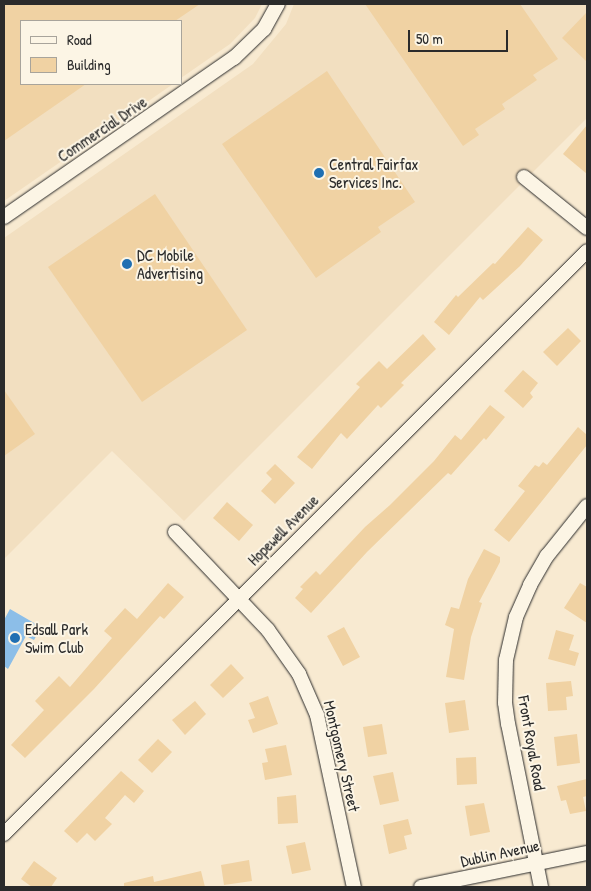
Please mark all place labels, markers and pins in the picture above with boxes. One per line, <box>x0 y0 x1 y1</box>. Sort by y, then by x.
place label: Central Fairfax Services Inc. <box>329 154 418 192</box>
marker: Central Fairfax Services Inc. <box>313 167 325 179</box>
place label: DC Mobile Advertising <box>137 245 203 283</box>
marker: DC Mobile Advertising <box>121 258 133 270</box>
place label: Edsall Park Swim Club <box>25 619 88 657</box>
marker: Edsall Park Swim Club <box>9 632 21 644</box>

